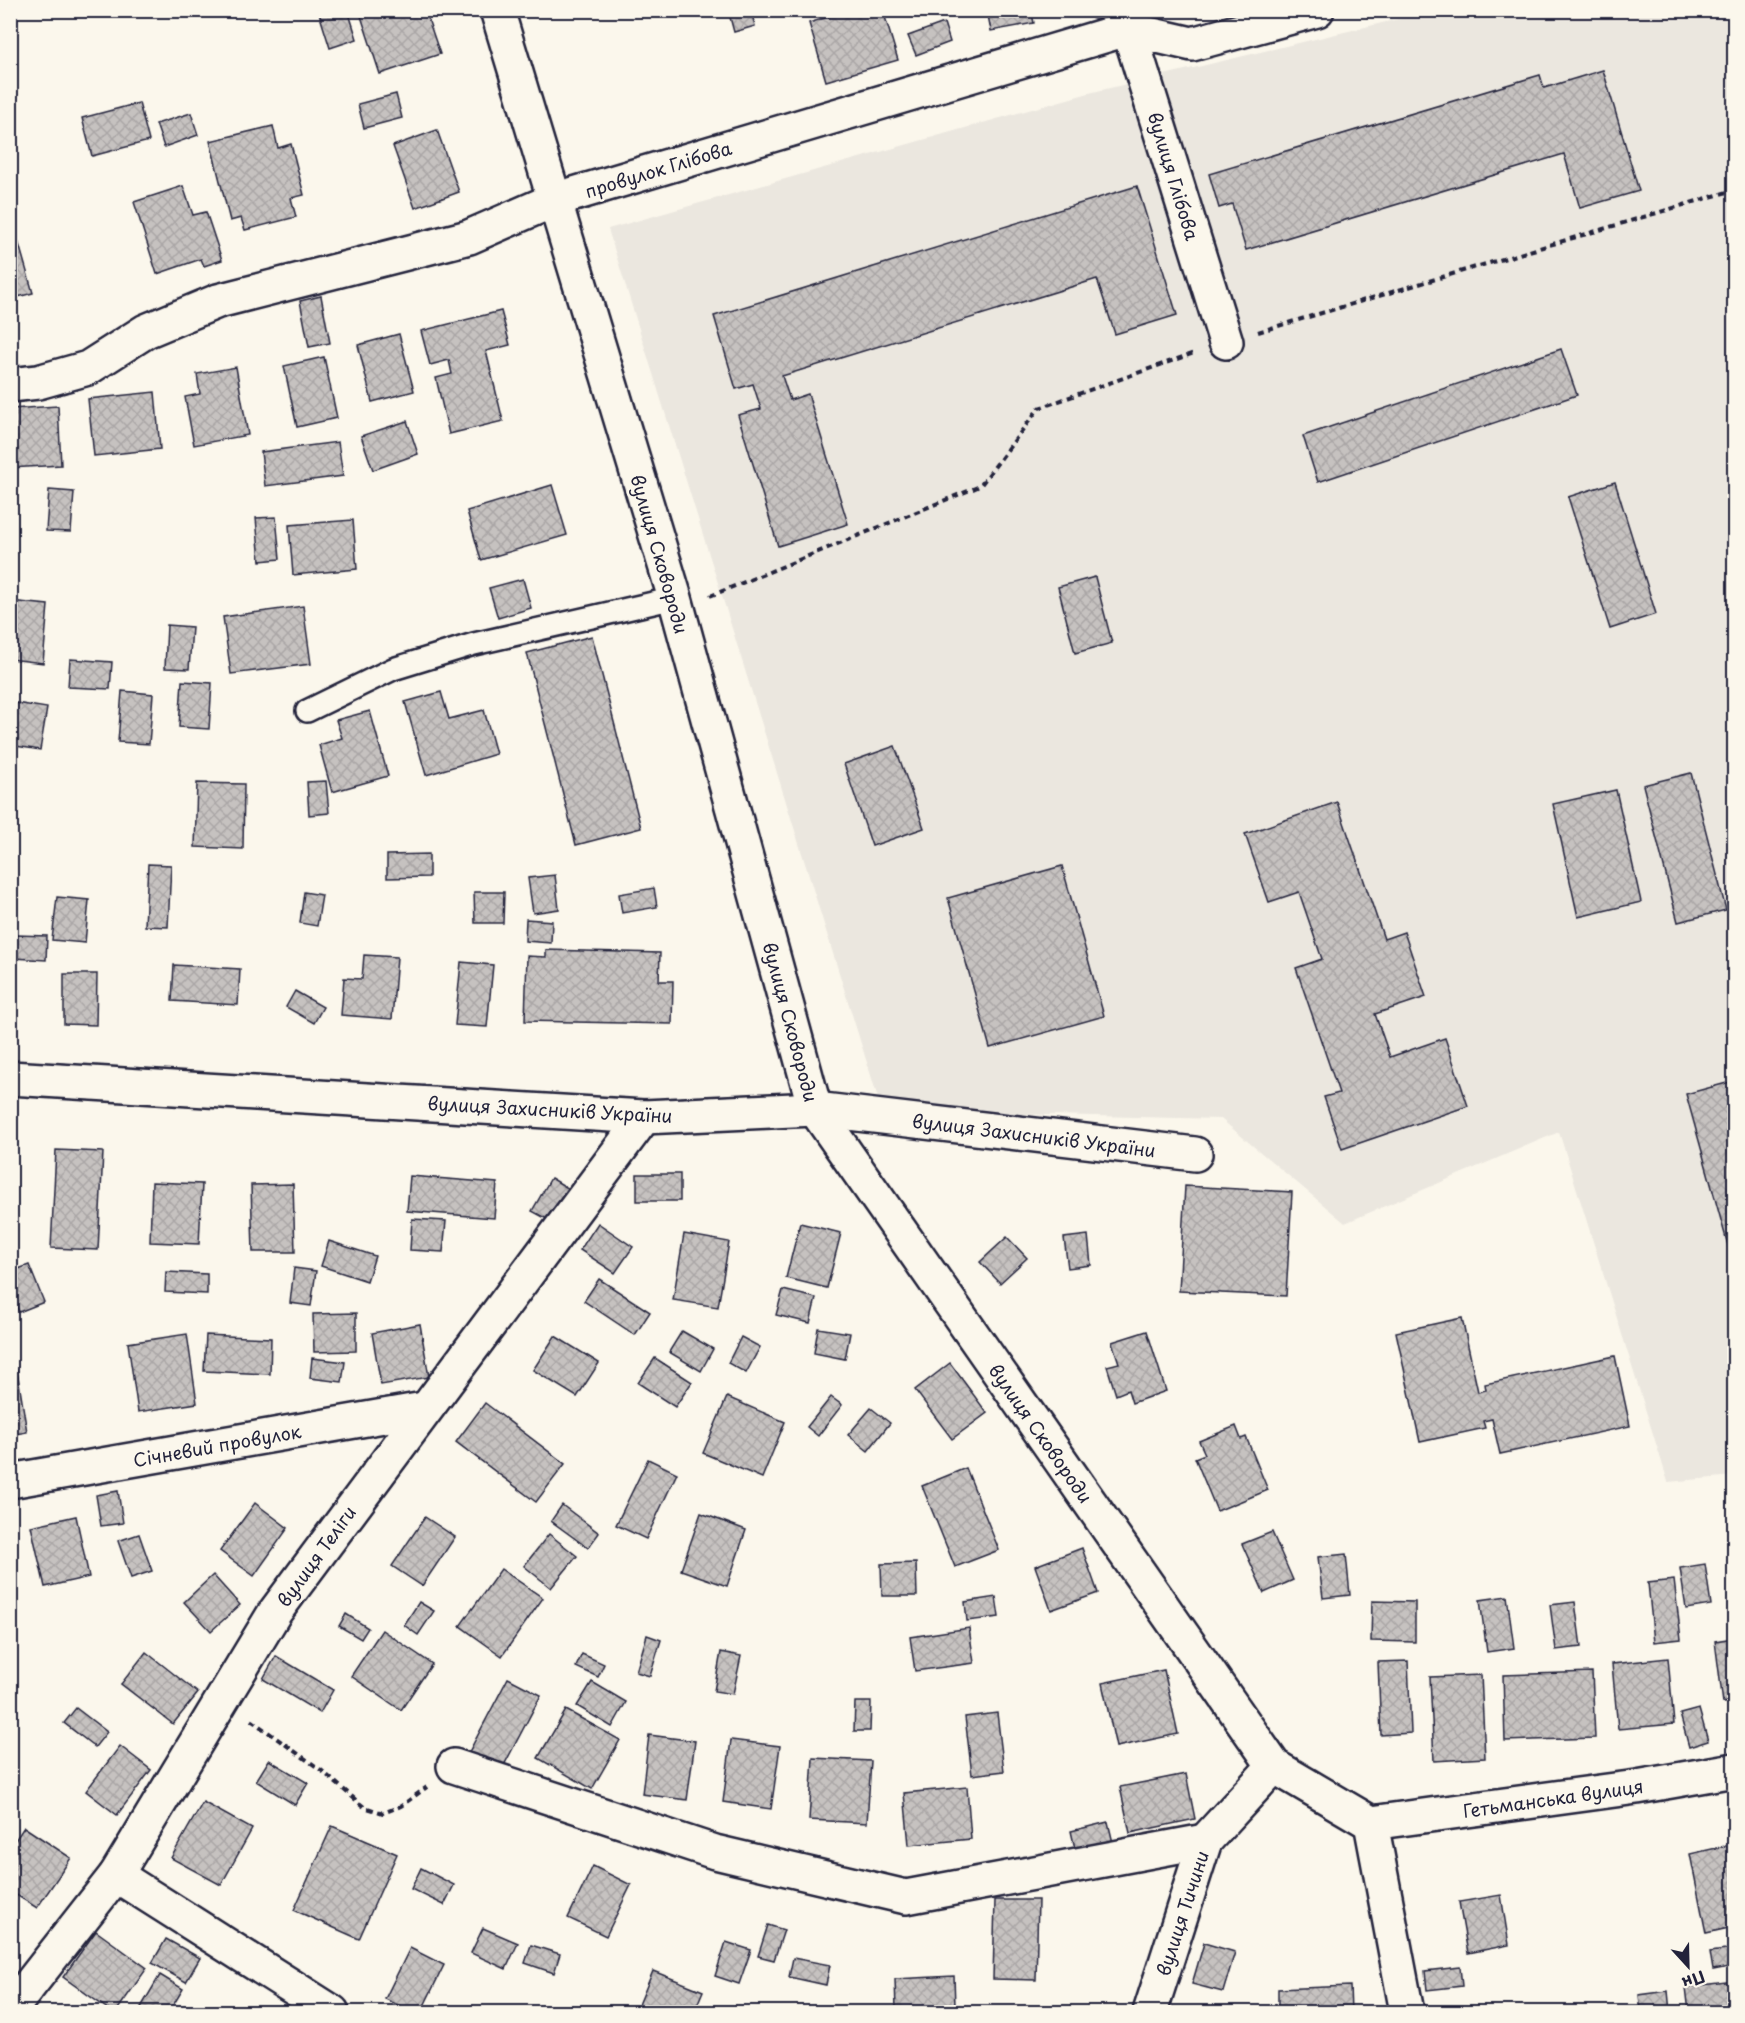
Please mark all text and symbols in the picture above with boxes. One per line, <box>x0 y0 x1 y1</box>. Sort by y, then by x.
street label: вулиця Глібова <box>1142 109 1207 244</box>
street label: провулок Глібова <box>581 134 735 204</box>
street label: вулиця Сковороди <box>624 471 696 637</box>
street label: вулиця Сковороди <box>757 939 825 1105</box>
street label: вулиця Захисників України <box>427 1089 673 1129</box>
street label: вулиця Захисників України <box>911 1107 1157 1163</box>
street label: вулиця Сковороди <box>983 1358 1099 1508</box>
street label: Січневий провулок <box>131 1417 303 1473</box>
street label: вулиця Теліги <box>270 1500 362 1612</box>
street label: Гетьманська вулиця <box>1461 1772 1645 1824</box>
street label: вулиця Тичини <box>1149 1847 1215 1979</box>
north arrow <box>1658 1936 1718 1996</box>
text: Пн <box>1679 1965 1709 1996</box>

